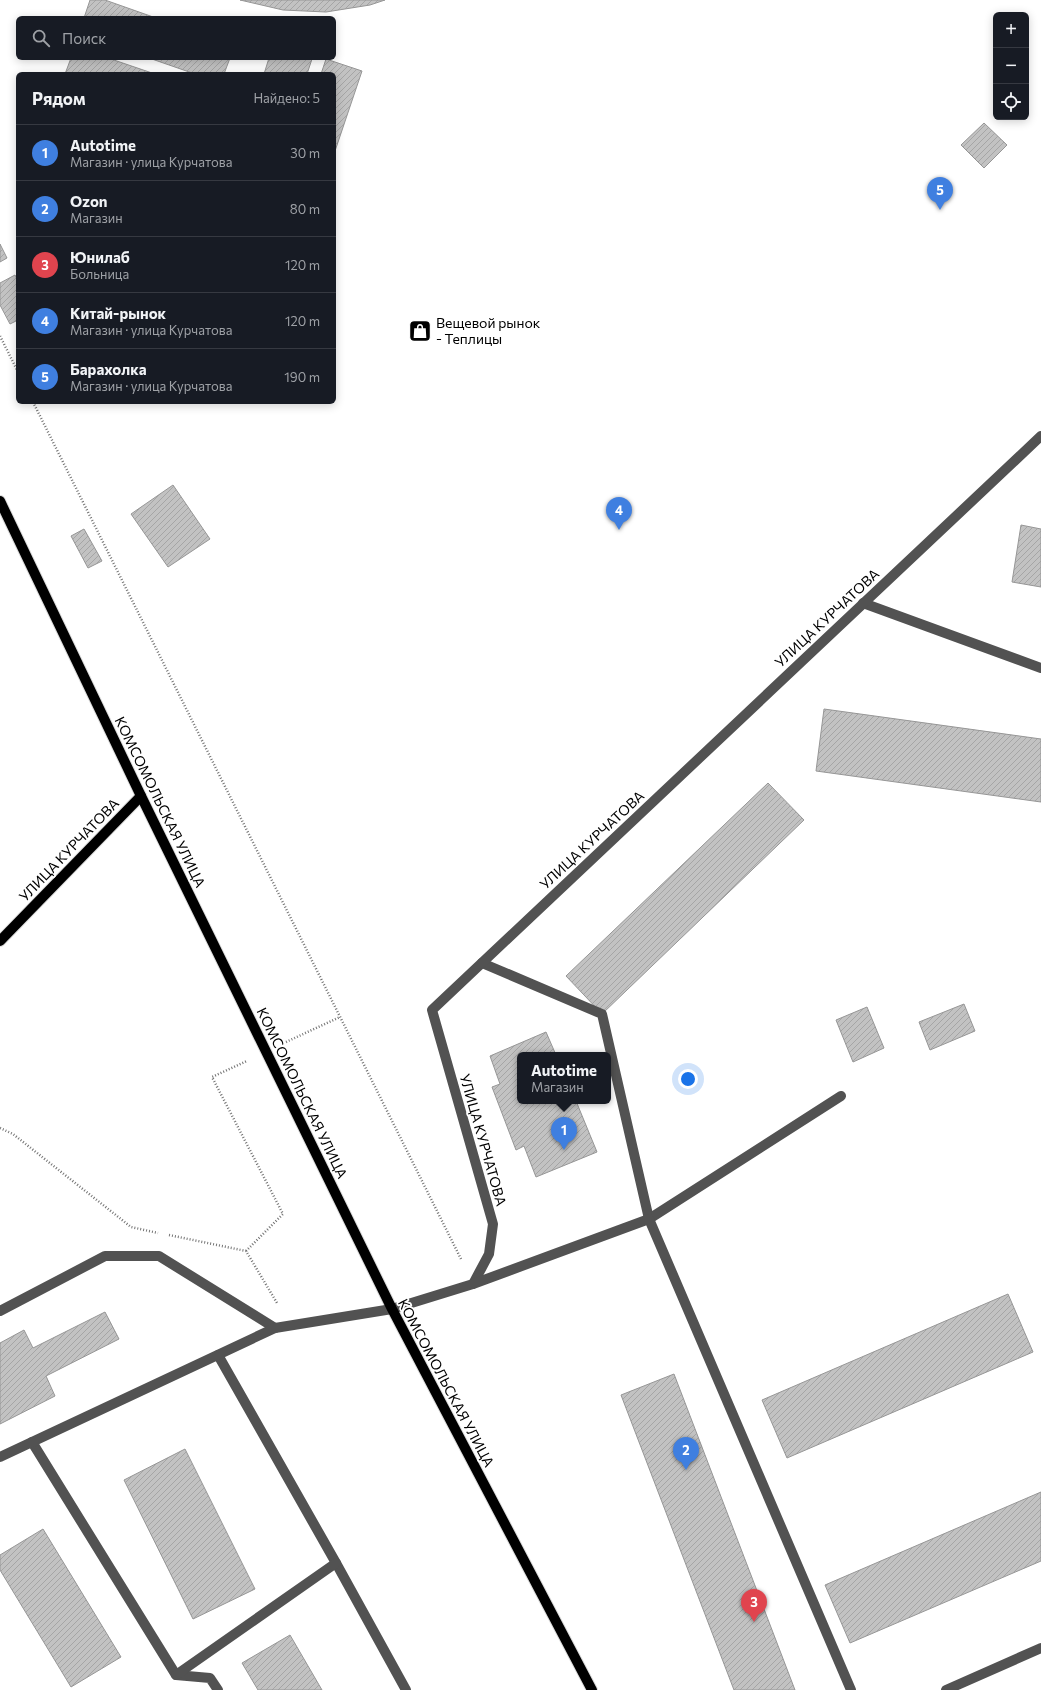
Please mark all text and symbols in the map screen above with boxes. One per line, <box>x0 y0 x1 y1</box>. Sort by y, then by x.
map controls <box>993 12 1029 120</box>
button: + <box>993 12 1029 48</box>
search box <box>16 16 336 60</box>
icon: search <box>30 27 52 49</box>
text: Поиск <box>62 29 106 47</box>
button: − <box>993 48 1029 84</box>
button: locate <box>993 84 1029 120</box>
text: Рядом <box>32 88 86 109</box>
text: Найдено: 5 <box>253 90 320 106</box>
text: Autotime <box>70 136 136 154</box>
text: 1 <box>42 145 48 161</box>
text: 30 m <box>290 145 320 161</box>
text: Магазин · улица Курчатова <box>70 154 232 170</box>
pin: 5 <box>927 177 953 210</box>
text: Ozon <box>70 192 108 210</box>
text: 2 <box>41 201 49 217</box>
text: 80 m <box>290 201 320 217</box>
text: Магазин <box>70 210 123 226</box>
text: Юнилаб <box>70 248 130 266</box>
text: 3 <box>41 257 49 273</box>
text: 120 m <box>285 257 320 273</box>
text: Больница <box>70 266 129 282</box>
text: Китай-рынок <box>70 304 166 322</box>
text: 4 <box>41 313 49 329</box>
text: 120 m <box>285 313 320 329</box>
place label: Вещевой рынок - Теплицы <box>436 314 541 347</box>
shop icon: Вещевой рынок - Теплицы <box>407 318 433 344</box>
text: Магазин · улица Курчатова <box>70 322 232 338</box>
text: Барахолка <box>70 360 147 378</box>
text: 5 <box>41 369 49 385</box>
text: 190 m <box>284 369 320 385</box>
text: Магазин · улица Курчатова <box>70 378 232 394</box>
pin: 4 <box>606 497 632 530</box>
street label: УЛИЦА КУРЧАТОВА <box>771 565 883 670</box>
street label: КОМСОМОЛЬСКАЯ УЛИЦА <box>112 714 209 890</box>
street label: УЛИЦА КУРЧАТОВА <box>536 787 648 892</box>
street label: УЛИЦА КУРЧАТОВА <box>15 794 122 905</box>
street label: КОМСОМОЛЬСКАЯ УЛИЦА <box>254 1005 351 1181</box>
popup <box>517 1052 611 1104</box>
text: Autotime <box>531 1061 597 1079</box>
your location <box>678 1069 698 1089</box>
street label: УЛИЦА КУРЧАТОВА <box>457 1072 511 1208</box>
text: Магазин <box>531 1079 584 1095</box>
pin: 1 <box>551 1117 577 1150</box>
street label: КОМСОМОЛЬСКАЯ УЛИЦА <box>395 1296 498 1470</box>
pin: 2 <box>673 1437 699 1470</box>
pin: 3 <box>741 1589 767 1622</box>

